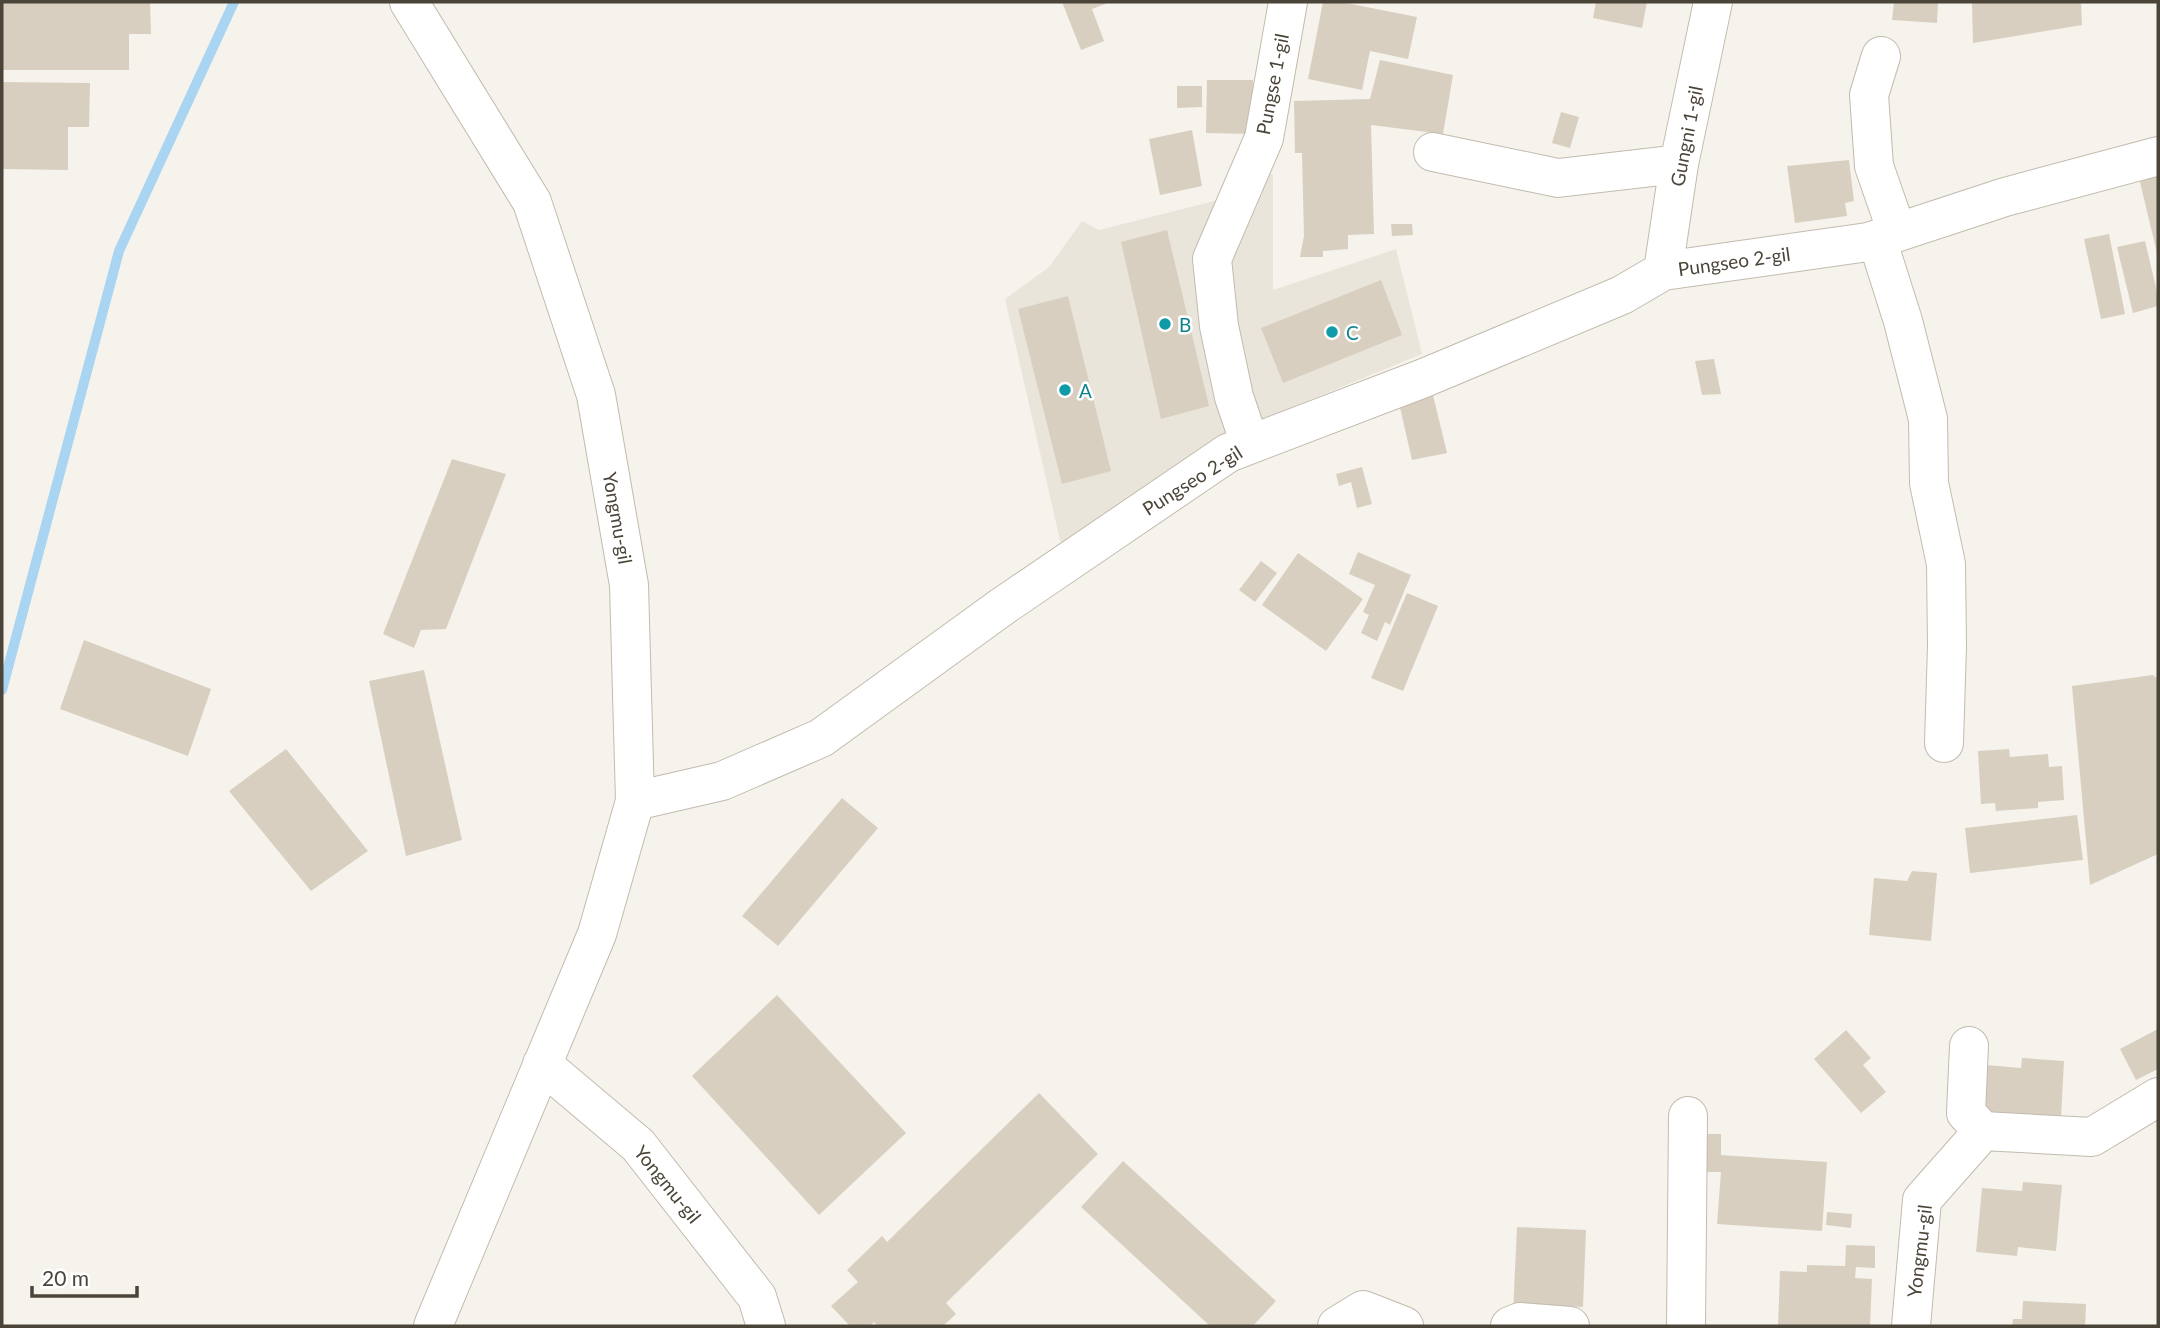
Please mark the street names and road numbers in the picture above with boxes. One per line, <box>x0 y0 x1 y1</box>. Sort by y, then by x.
street label: Pungse 1-gil <box>1251 31 1293 137</box>
street label: Gungni 1-gil <box>1665 84 1707 188</box>
street label: Pungseo 2-gil <box>1676 242 1792 280</box>
street label: Pungseo 2-gil <box>1138 440 1246 520</box>
street label: Yongmu-gil <box>599 470 637 566</box>
street label: Yongmu-gil <box>630 1141 706 1227</box>
street label: Yongmu-gil <box>1902 1203 1936 1299</box>

